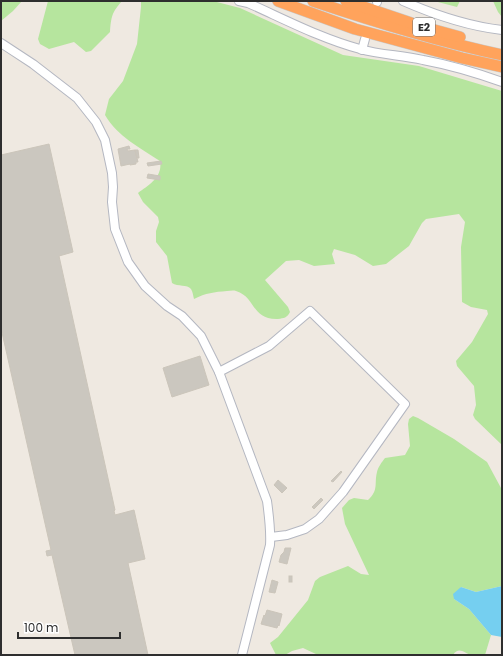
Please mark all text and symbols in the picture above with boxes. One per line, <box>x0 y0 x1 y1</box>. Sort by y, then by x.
road number: E2 <box>413 18 435 36</box>
scale bar <box>18 614 120 640</box>
text: 100 m <box>24 619 58 636</box>

